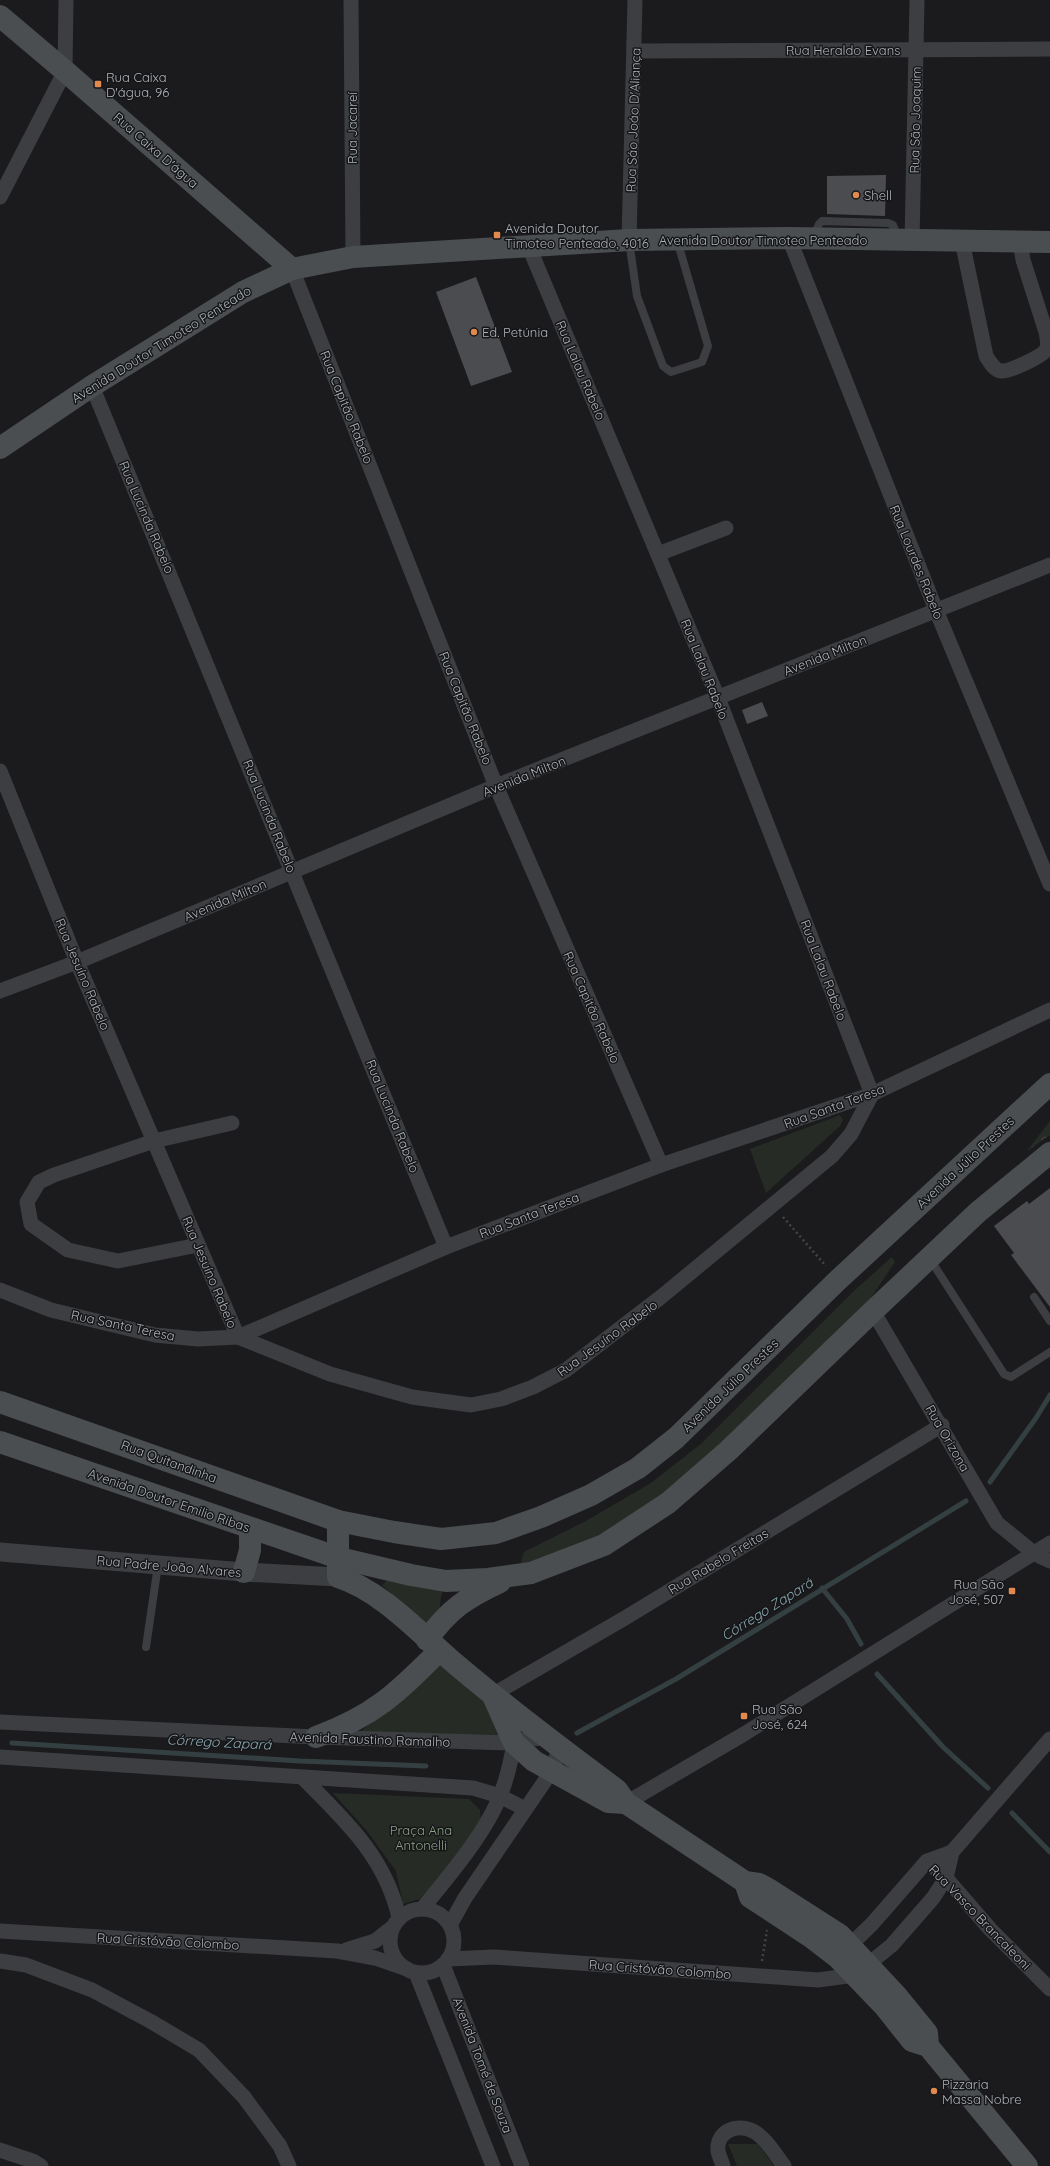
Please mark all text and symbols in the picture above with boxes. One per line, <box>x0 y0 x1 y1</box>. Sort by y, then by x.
street label: Rua Heraldo Evans <box>786 42 900 58</box>
street label: Rua Sáo Joáo D'Aliança <box>622 47 644 193</box>
street label: Rua São Joaquim <box>906 66 924 174</box>
place label: Rua Caixa D'água, 96 <box>106 69 169 100</box>
marker: Rua Caixa D'água, 96 <box>93 79 103 89</box>
street label: Rua Jacareí <box>344 92 360 164</box>
street label: Rua Caixa D'água <box>110 109 202 191</box>
place label: Shell <box>864 187 892 203</box>
marker: Shell <box>851 190 861 200</box>
place label: Avenida Doutor Timoteo Penteado, 4016 <box>505 220 649 251</box>
marker: Avenida Doutor Timoteo Penteado, 4016 <box>492 230 502 240</box>
street label: Avenida Doutor Timoteo Penteado <box>659 232 867 248</box>
street label: Avenida Doutor Timoteo Penteado <box>68 282 254 406</box>
street label: Rua Lalau Rabelo <box>553 318 609 422</box>
place label: Ed. Petúnia <box>482 324 548 340</box>
marker: Ed. Petúnia <box>469 327 479 337</box>
street label: Rua Capitão Rabelo <box>317 348 377 466</box>
street label: Rua Lucinda Rabelo <box>116 458 178 576</box>
street label: Rua Lourdes Rabelo <box>887 503 947 622</box>
street label: Rua Lalau Rabelo <box>678 617 732 721</box>
street label: Avenida Milton <box>781 631 869 679</box>
street label: Rua Capitão Rabelo <box>436 649 496 767</box>
street label: Avenida Milton <box>480 752 568 800</box>
street label: Rua Lucinda Rabelo <box>240 757 300 875</box>
street label: Avenida Milton <box>181 875 269 925</box>
street label: Rua Jesuíno Rabelo <box>52 916 114 1032</box>
street label: Rua Lalau Rabelo <box>797 917 851 1023</box>
street label: Rua Capitão Rabelo <box>560 949 624 1066</box>
street label: Rua Lucinda Rabelo <box>363 1057 423 1175</box>
street label: Rua Santa Teresa <box>782 1080 886 1132</box>
street label: Avenida Júlio Prestes <box>913 1113 1017 1211</box>
street label: Rua Santa Teresa <box>477 1189 581 1241</box>
street label: Rua Jesuíno Rabelo <box>179 1214 241 1330</box>
street label: Rua Jesuíno Rabelo <box>554 1296 660 1380</box>
street label: Rua Santa Teresa <box>70 1306 176 1344</box>
street label: Avenida Júlio Prestes <box>679 1335 781 1435</box>
street label: Rua Orizona <box>922 1402 974 1474</box>
street label: Rua Quitandinha <box>119 1436 219 1486</box>
street label: Avenida Doutor Emilio Ribas <box>86 1465 252 1535</box>
street label: Rua Rabelo Freitas <box>665 1525 771 1597</box>
street label: Rua Padre João Alvares <box>96 1552 242 1580</box>
water label: Córrego Zapará <box>718 1573 817 1644</box>
place label: Rua São José, 507 <box>948 1576 1004 1607</box>
marker: Rua São José, 507 <box>1007 1586 1017 1596</box>
place label: Rua São José, 624 <box>752 1701 808 1732</box>
marker: Rua São José, 624 <box>739 1711 749 1721</box>
street label: Avenida Faustino Ramalho <box>289 1728 451 1750</box>
water label: Córrego Zapará <box>166 1730 273 1754</box>
park label: Praça Ana Antonelli <box>390 1822 452 1853</box>
street label: Rua Vasco Brancaleoni <box>926 1861 1034 1973</box>
street label: Rua Cristóvão Colombo <box>96 1929 240 1953</box>
street label: Rua Cristóvão Colombo <box>588 1956 732 1982</box>
street label: Avenida Tomé de Souza <box>450 1995 516 2135</box>
place label: Pizzaria Massa Nobre <box>942 2076 1022 2107</box>
marker: Pizzaria Massa Nobre <box>929 2086 939 2096</box>

